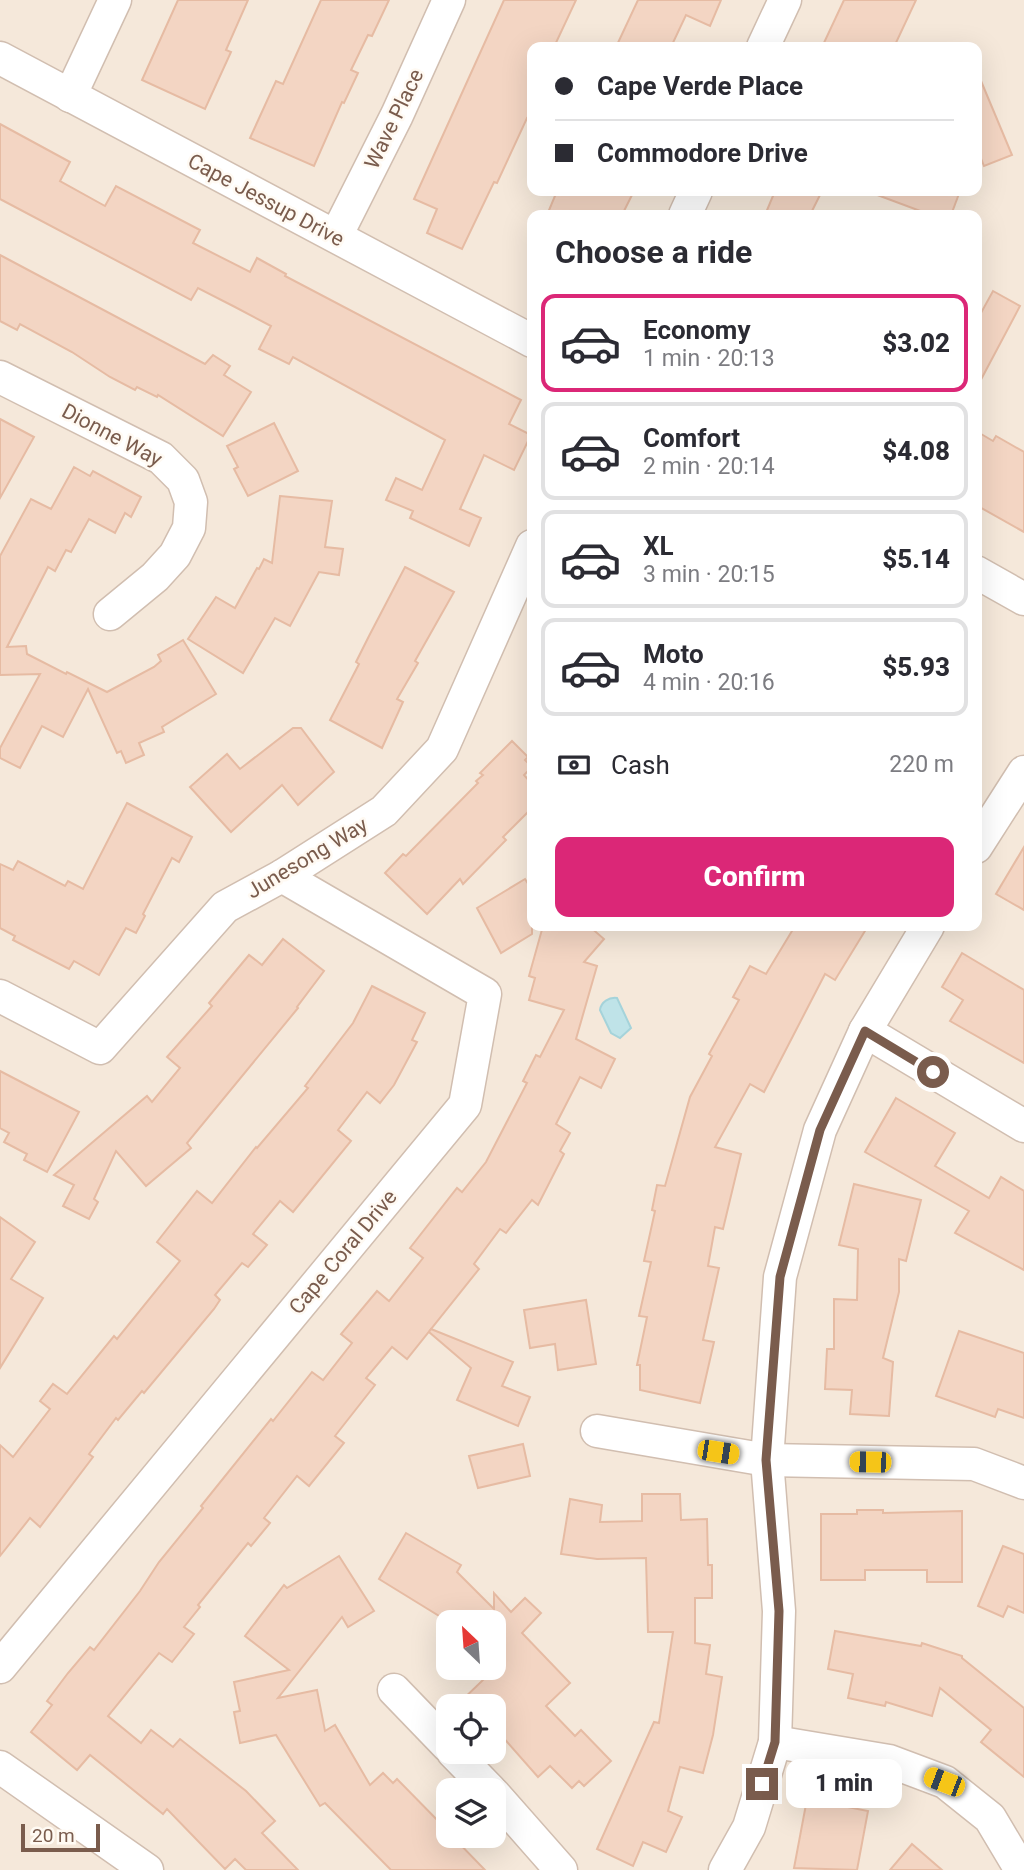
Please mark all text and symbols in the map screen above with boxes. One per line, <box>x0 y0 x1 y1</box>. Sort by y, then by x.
street label: Wave Place <box>360 65 428 173</box>
text: Cape Verde Place <box>597 71 803 101</box>
text: Commodore Drive <box>597 138 808 168</box>
street label: Cape Jessup Drive <box>184 149 348 251</box>
text: Choose a ride <box>555 233 752 271</box>
icon: car <box>559 312 622 375</box>
text: Economy <box>643 315 750 345</box>
text: $3.02 <box>882 328 950 358</box>
text: 1 min · 20:13 <box>643 345 775 372</box>
street label: Dionne Way <box>58 399 166 471</box>
icon: car <box>559 420 622 483</box>
text: Comfort <box>643 423 740 453</box>
text: $4.08 <box>882 436 950 466</box>
text: 2 min · 20:14 <box>643 453 775 480</box>
icon: car <box>559 528 622 591</box>
text: XL <box>643 531 674 561</box>
text: $5.14 <box>882 544 950 574</box>
text: 3 min · 20:15 <box>643 561 775 588</box>
icon: car <box>559 636 622 699</box>
text: Moto <box>643 639 704 669</box>
text: $5.93 <box>882 652 950 682</box>
text: 4 min · 20:16 <box>643 669 775 696</box>
icon: cash <box>555 746 593 784</box>
text: Cash <box>611 750 670 780</box>
text: 220 m <box>889 751 954 778</box>
street label: Junesong Way <box>242 812 372 904</box>
button: Confirm <box>555 837 954 917</box>
route start <box>917 1056 949 1088</box>
street label: Cape Coral Drive <box>284 1185 402 1319</box>
car <box>696 1438 741 1466</box>
car <box>849 1451 892 1473</box>
north arrow <box>436 1610 506 1680</box>
map controls <box>436 1610 506 1848</box>
button: locate <box>436 1694 506 1764</box>
callout: 1 min <box>786 1760 902 1809</box>
car <box>921 1765 968 1799</box>
route end <box>746 1768 778 1800</box>
text: 1 min <box>815 1770 873 1797</box>
button: layers <box>436 1778 506 1848</box>
scale bar <box>21 1821 100 1853</box>
text: 20 m <box>32 1824 75 1847</box>

